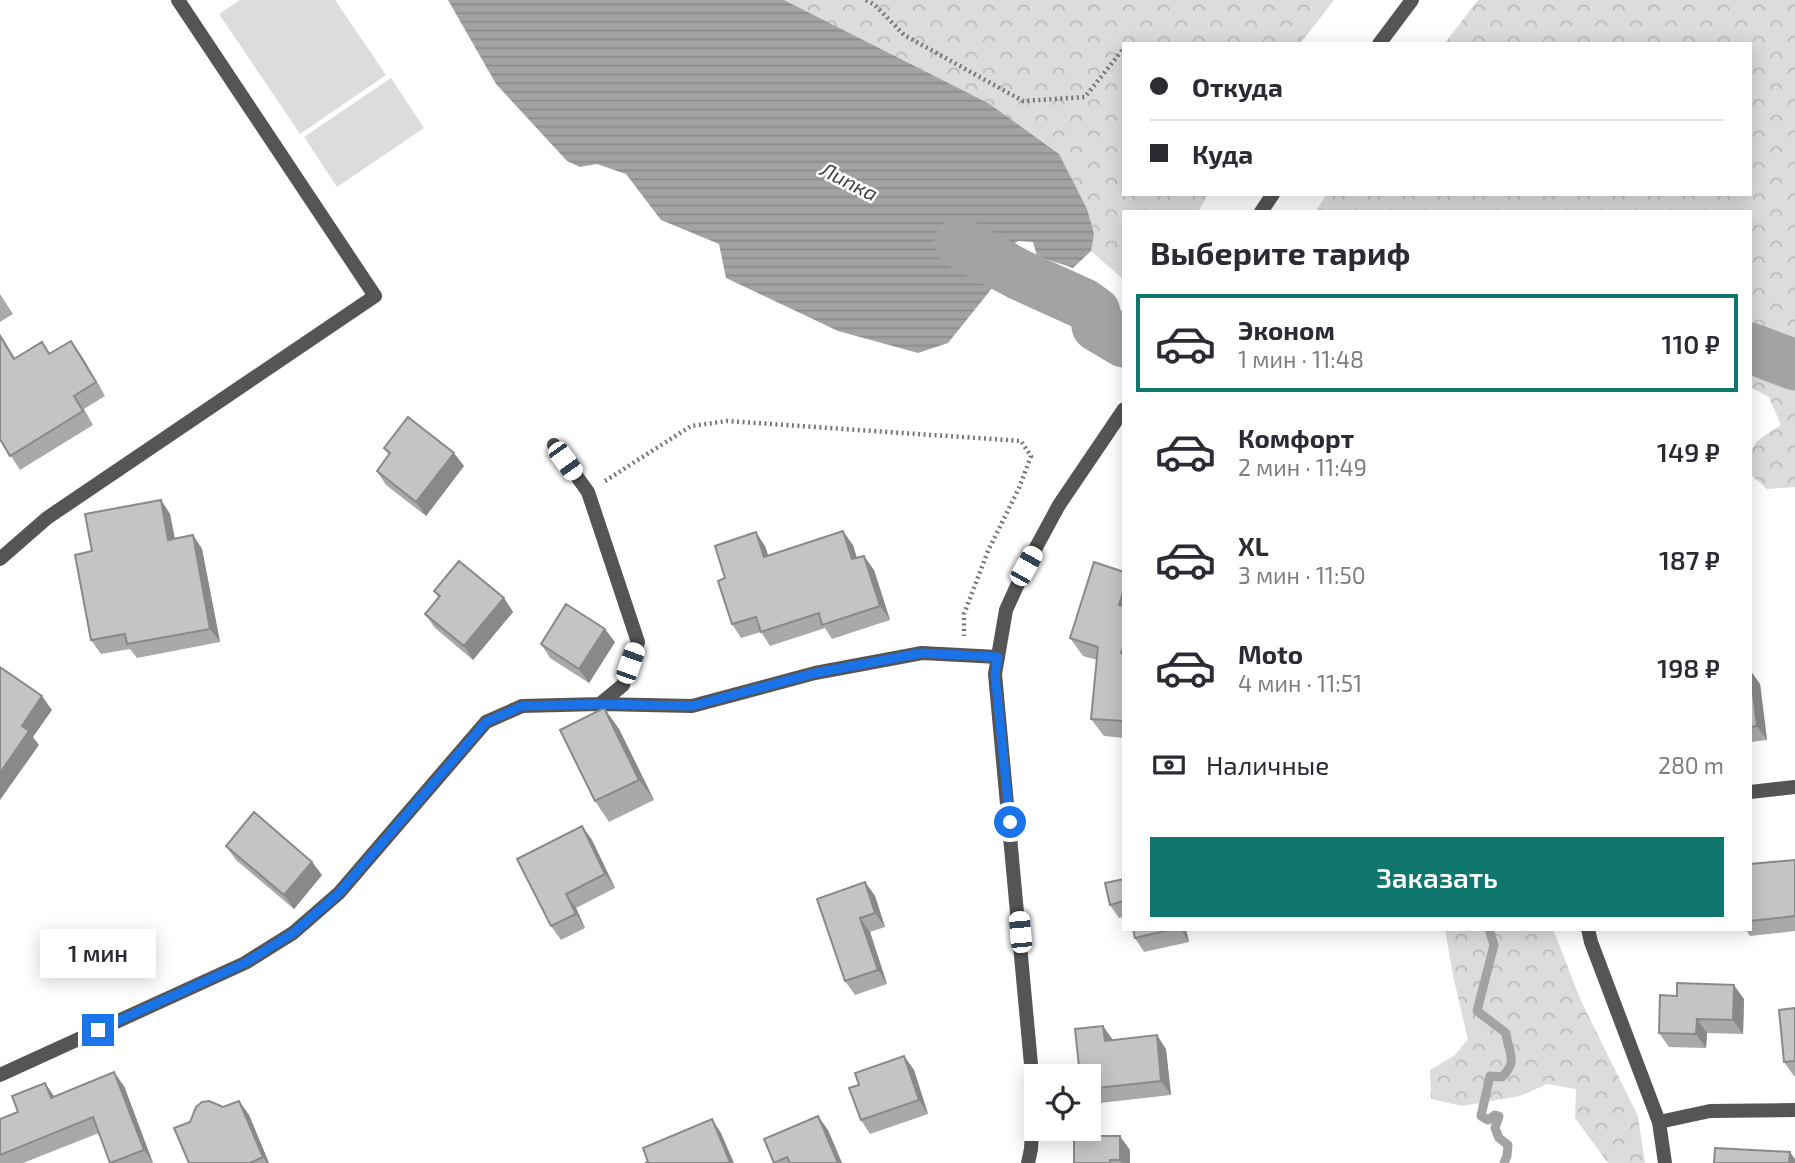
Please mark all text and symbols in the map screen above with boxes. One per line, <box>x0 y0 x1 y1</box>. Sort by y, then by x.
text: Откуда <box>1192 71 1283 102</box>
text: Куда <box>1192 138 1253 169</box>
water label: Липка <box>816 155 883 206</box>
text: Выберите тариф <box>1150 233 1410 271</box>
icon: car <box>1154 312 1217 375</box>
text: Эконом <box>1238 314 1335 345</box>
text: 110 ₽ <box>1662 328 1720 359</box>
text: 1 мин · 11:48 <box>1238 345 1364 373</box>
icon: car <box>1154 420 1217 483</box>
text: Комфорт <box>1238 422 1354 453</box>
text: 149 ₽ <box>1657 436 1720 467</box>
car <box>545 438 586 484</box>
text: 2 мин · 11:49 <box>1238 453 1367 481</box>
icon: car <box>1154 528 1217 591</box>
text: XL <box>1238 530 1269 561</box>
car <box>1007 543 1046 589</box>
text: 187 ₽ <box>1659 544 1720 575</box>
text: 3 мин · 11:50 <box>1238 561 1366 589</box>
icon: car <box>1154 636 1217 699</box>
text: Moto <box>1238 638 1303 669</box>
car <box>614 640 647 686</box>
text: 198 ₽ <box>1657 652 1720 683</box>
text: 4 мин · 11:51 <box>1238 669 1362 697</box>
icon: cash <box>1150 746 1188 784</box>
text: Наличные <box>1206 749 1329 780</box>
text: 280 m <box>1658 751 1724 779</box>
route start <box>994 806 1026 838</box>
button: Заказать <box>1150 837 1724 917</box>
car <box>1008 910 1033 954</box>
callout: 1 мин <box>40 928 156 978</box>
text: 1 мин <box>68 939 128 967</box>
route end <box>82 1014 114 1046</box>
map controls <box>1024 1064 1101 1141</box>
button: locate <box>1024 1064 1101 1141</box>

